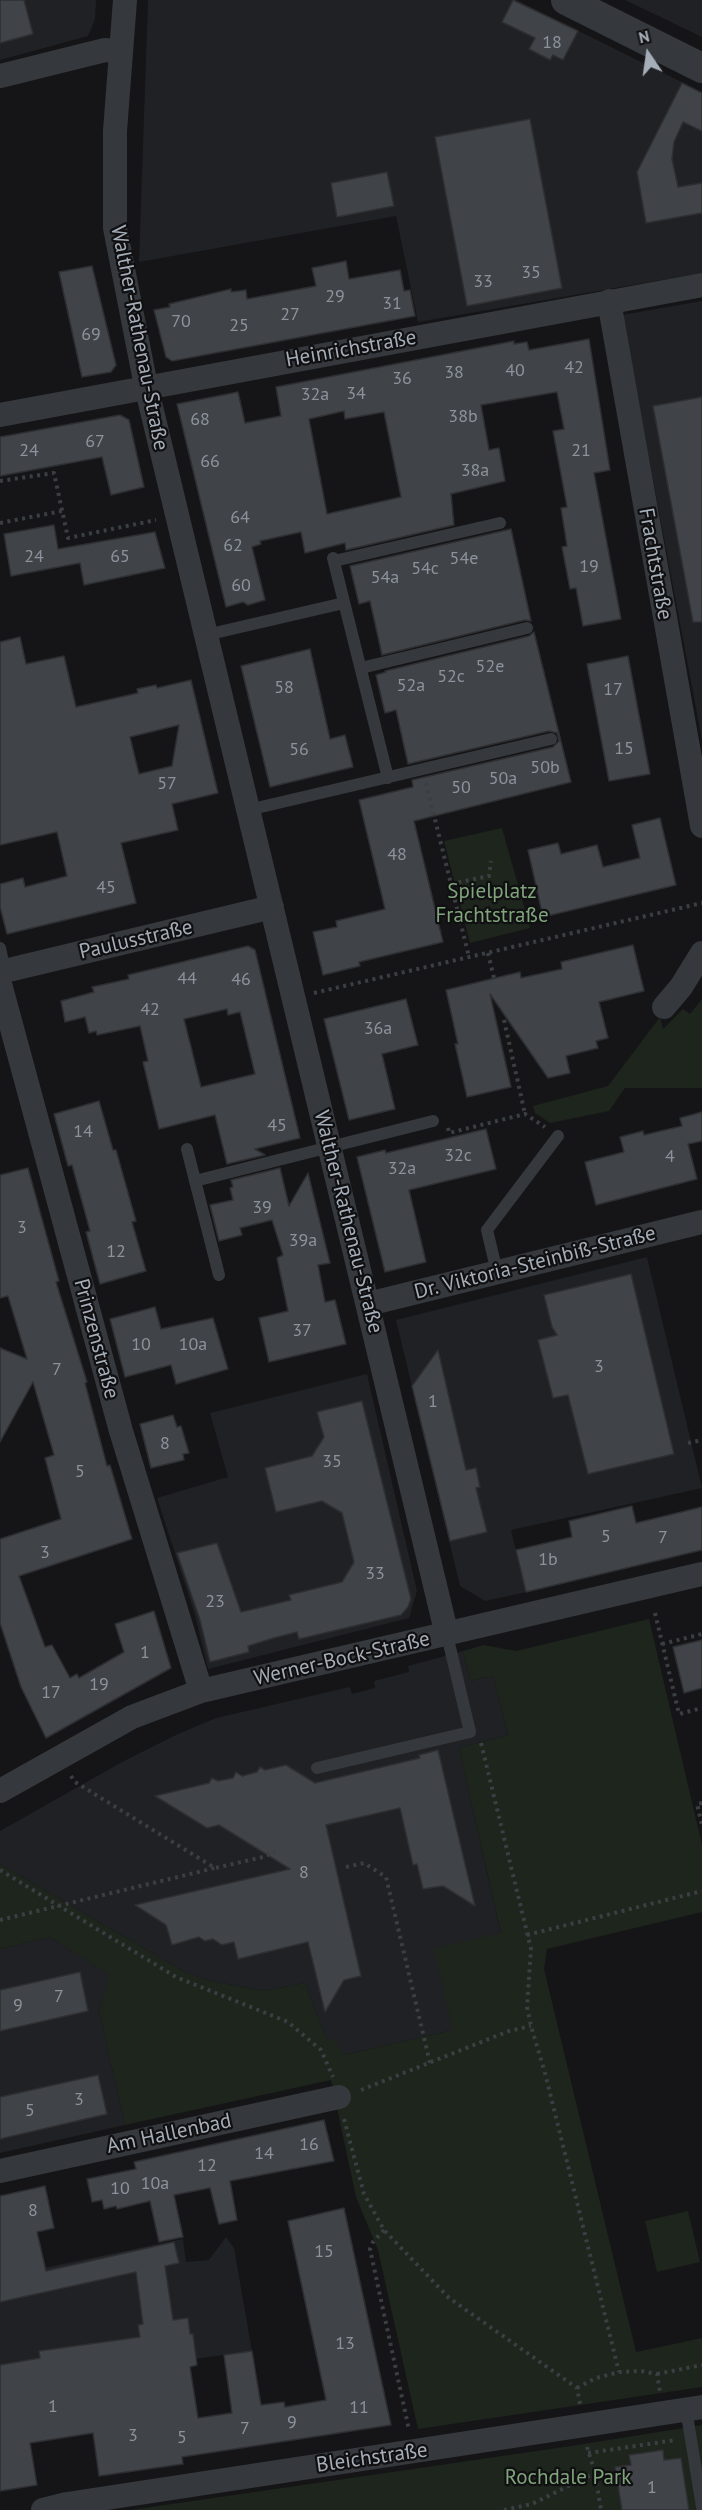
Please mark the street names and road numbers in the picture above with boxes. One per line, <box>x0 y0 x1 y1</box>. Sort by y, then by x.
street label: Walther-Rathenau-Straße <box>105 223 173 453</box>
street label: Heinrichstraße <box>284 325 418 373</box>
street label: Frachtstraße <box>633 506 677 622</box>
street label: Paulusstraße <box>77 915 195 965</box>
street label: Walther-Rathenau-Straße <box>308 1108 388 1336</box>
street label: Dr. Viktoria-Steinbiß-Straße <box>412 1221 658 1305</box>
street label: Prinzenstraße <box>68 1276 124 1402</box>
street label: Werner-Bock-Straße <box>252 1627 432 1691</box>
street label: Am Hallenbad <box>104 2108 234 2160</box>
street label: Bleichstraße <box>315 2438 429 2478</box>

